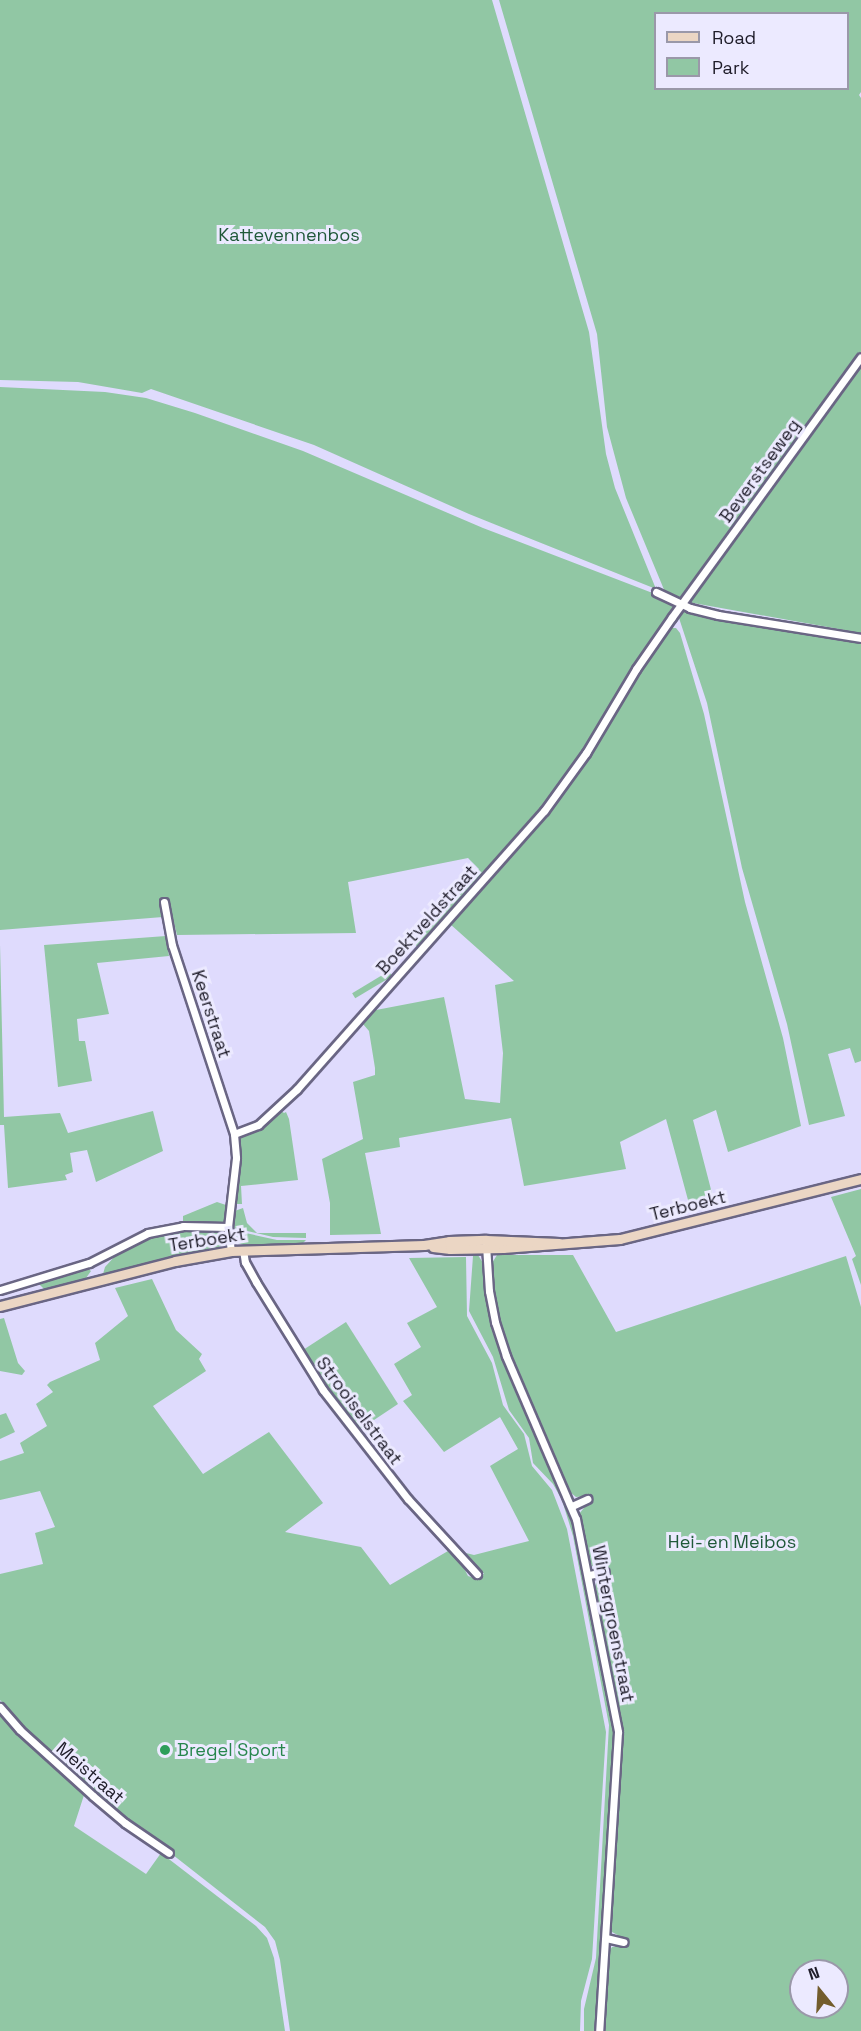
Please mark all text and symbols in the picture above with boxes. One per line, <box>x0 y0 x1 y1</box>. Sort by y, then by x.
legend <box>654 12 849 90</box>
text: Road <box>712 26 756 49</box>
text: Park <box>712 56 749 79</box>
park label: Kattevennenbos <box>218 224 360 246</box>
street label: Beverstseweg <box>715 415 805 527</box>
street label: Boektveldstraat <box>372 861 482 979</box>
street label: Keerstraat <box>187 967 235 1061</box>
street label: Terboekt <box>648 1186 728 1226</box>
street label: Terboekt <box>167 1223 247 1257</box>
street label: Strooiselstraat <box>311 1353 407 1469</box>
park label: Hei- en Meibos <box>668 1531 796 1553</box>
street label: Wintergroenstraat <box>587 1544 639 1704</box>
street label: Meistraat <box>52 1738 128 1808</box>
place label: Bregel Sport <box>177 1739 286 1761</box>
marker: Bregel Sport <box>158 1743 172 1757</box>
north arrow <box>789 1959 849 2019</box>
text: N <box>806 1962 822 1985</box>

